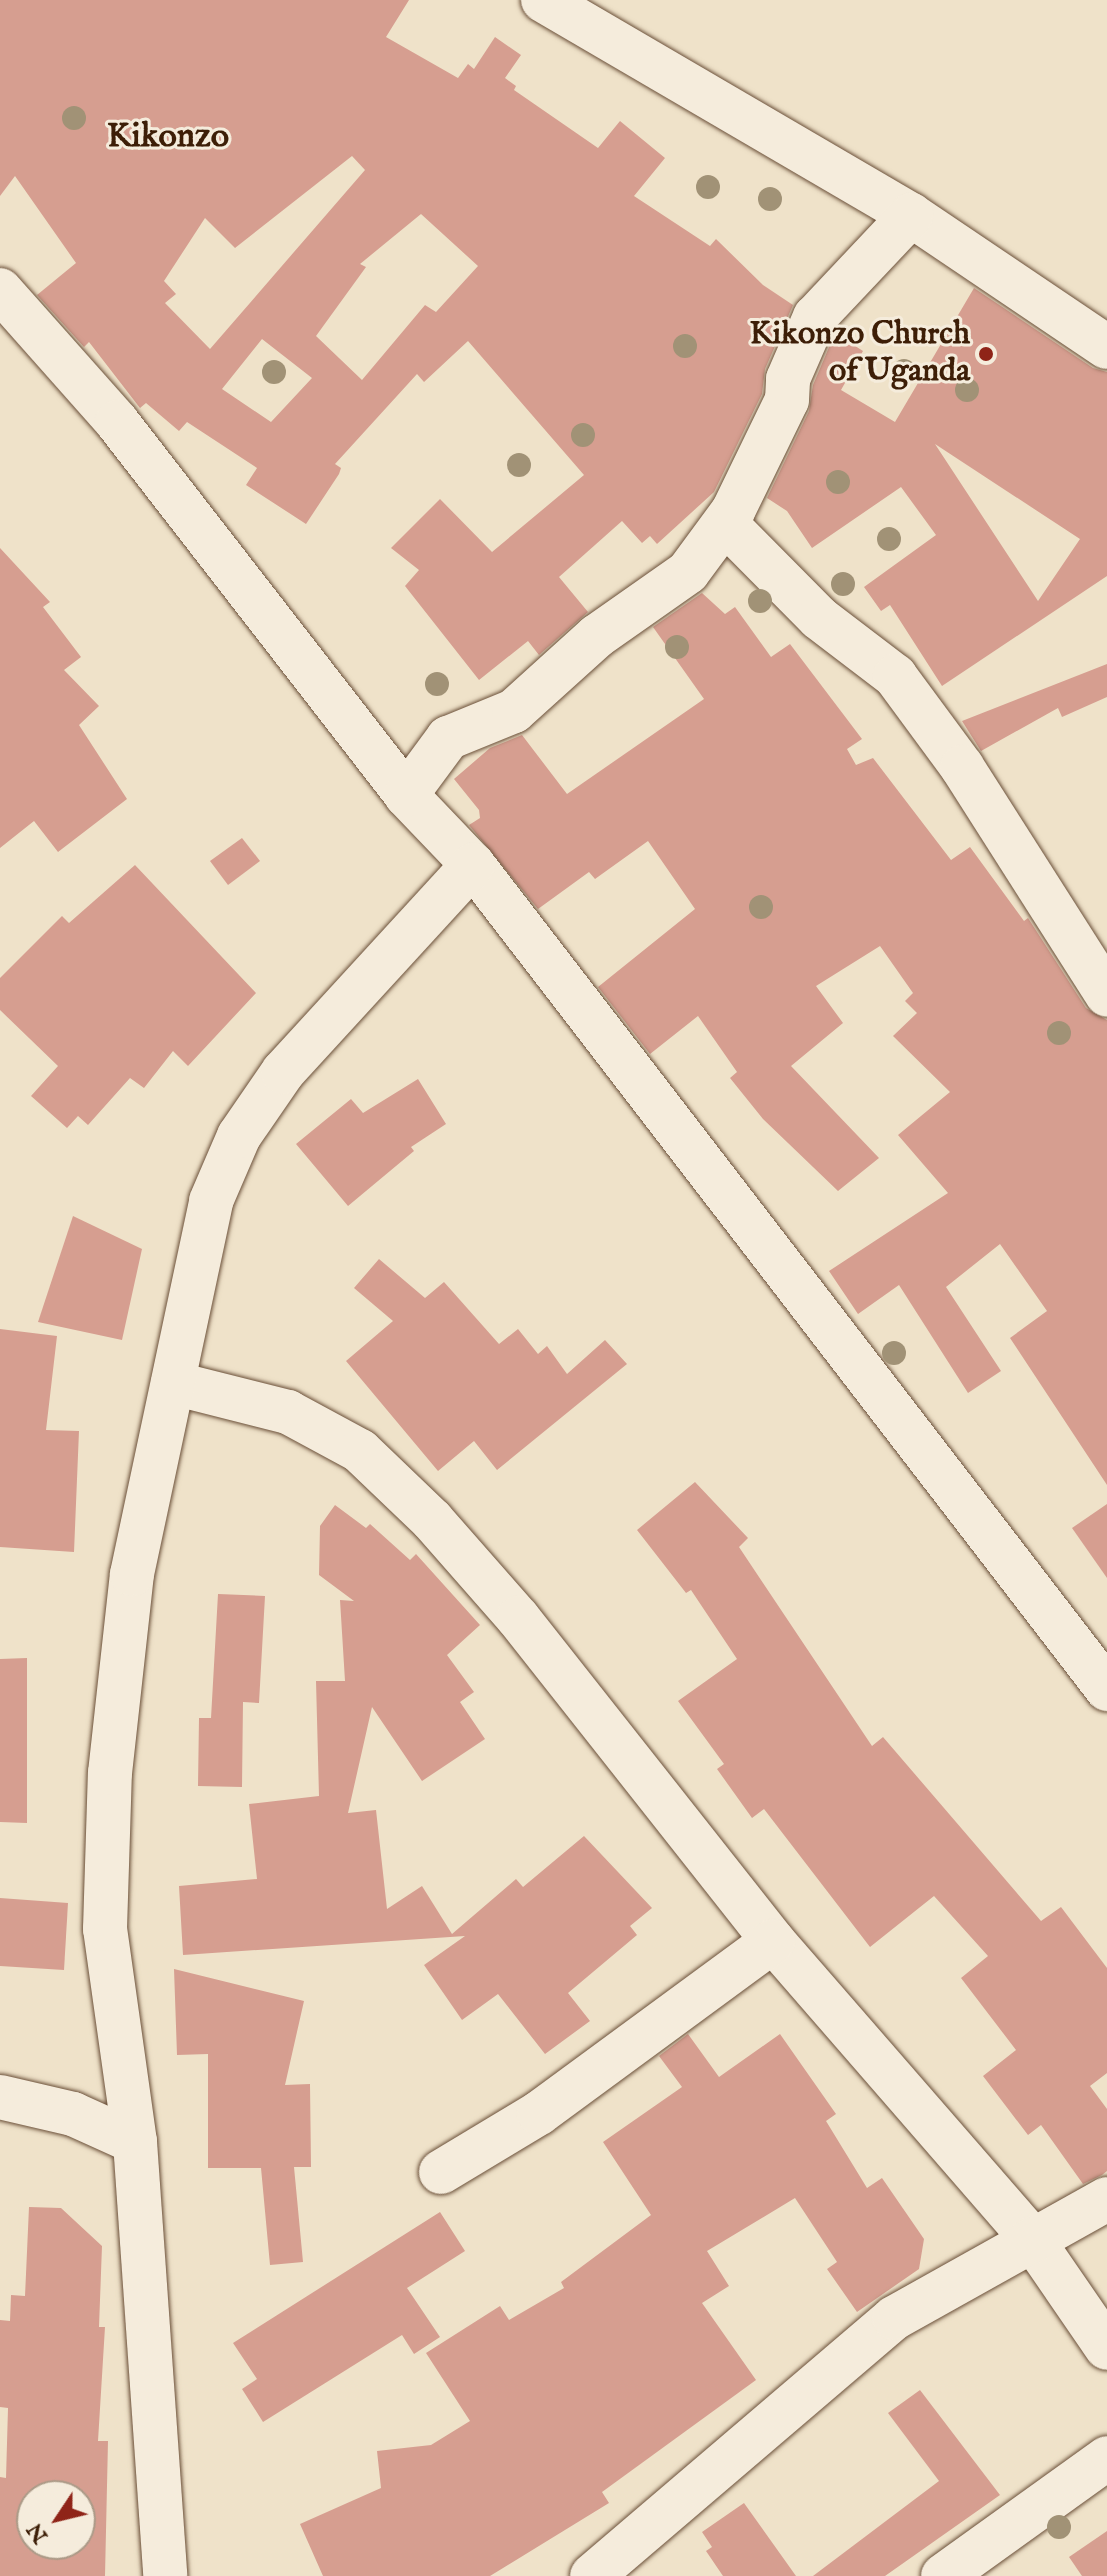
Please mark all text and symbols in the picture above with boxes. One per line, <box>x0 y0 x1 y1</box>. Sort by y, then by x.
district label: Kikonzo <box>107 117 229 157</box>
place label: Kikonzo Church of Uganda <box>749 317 970 392</box>
marker: Kikonzo Church of Uganda <box>977 345 995 363</box>
north arrow <box>16 2480 96 2560</box>
text: N <box>21 2517 55 2548</box>

